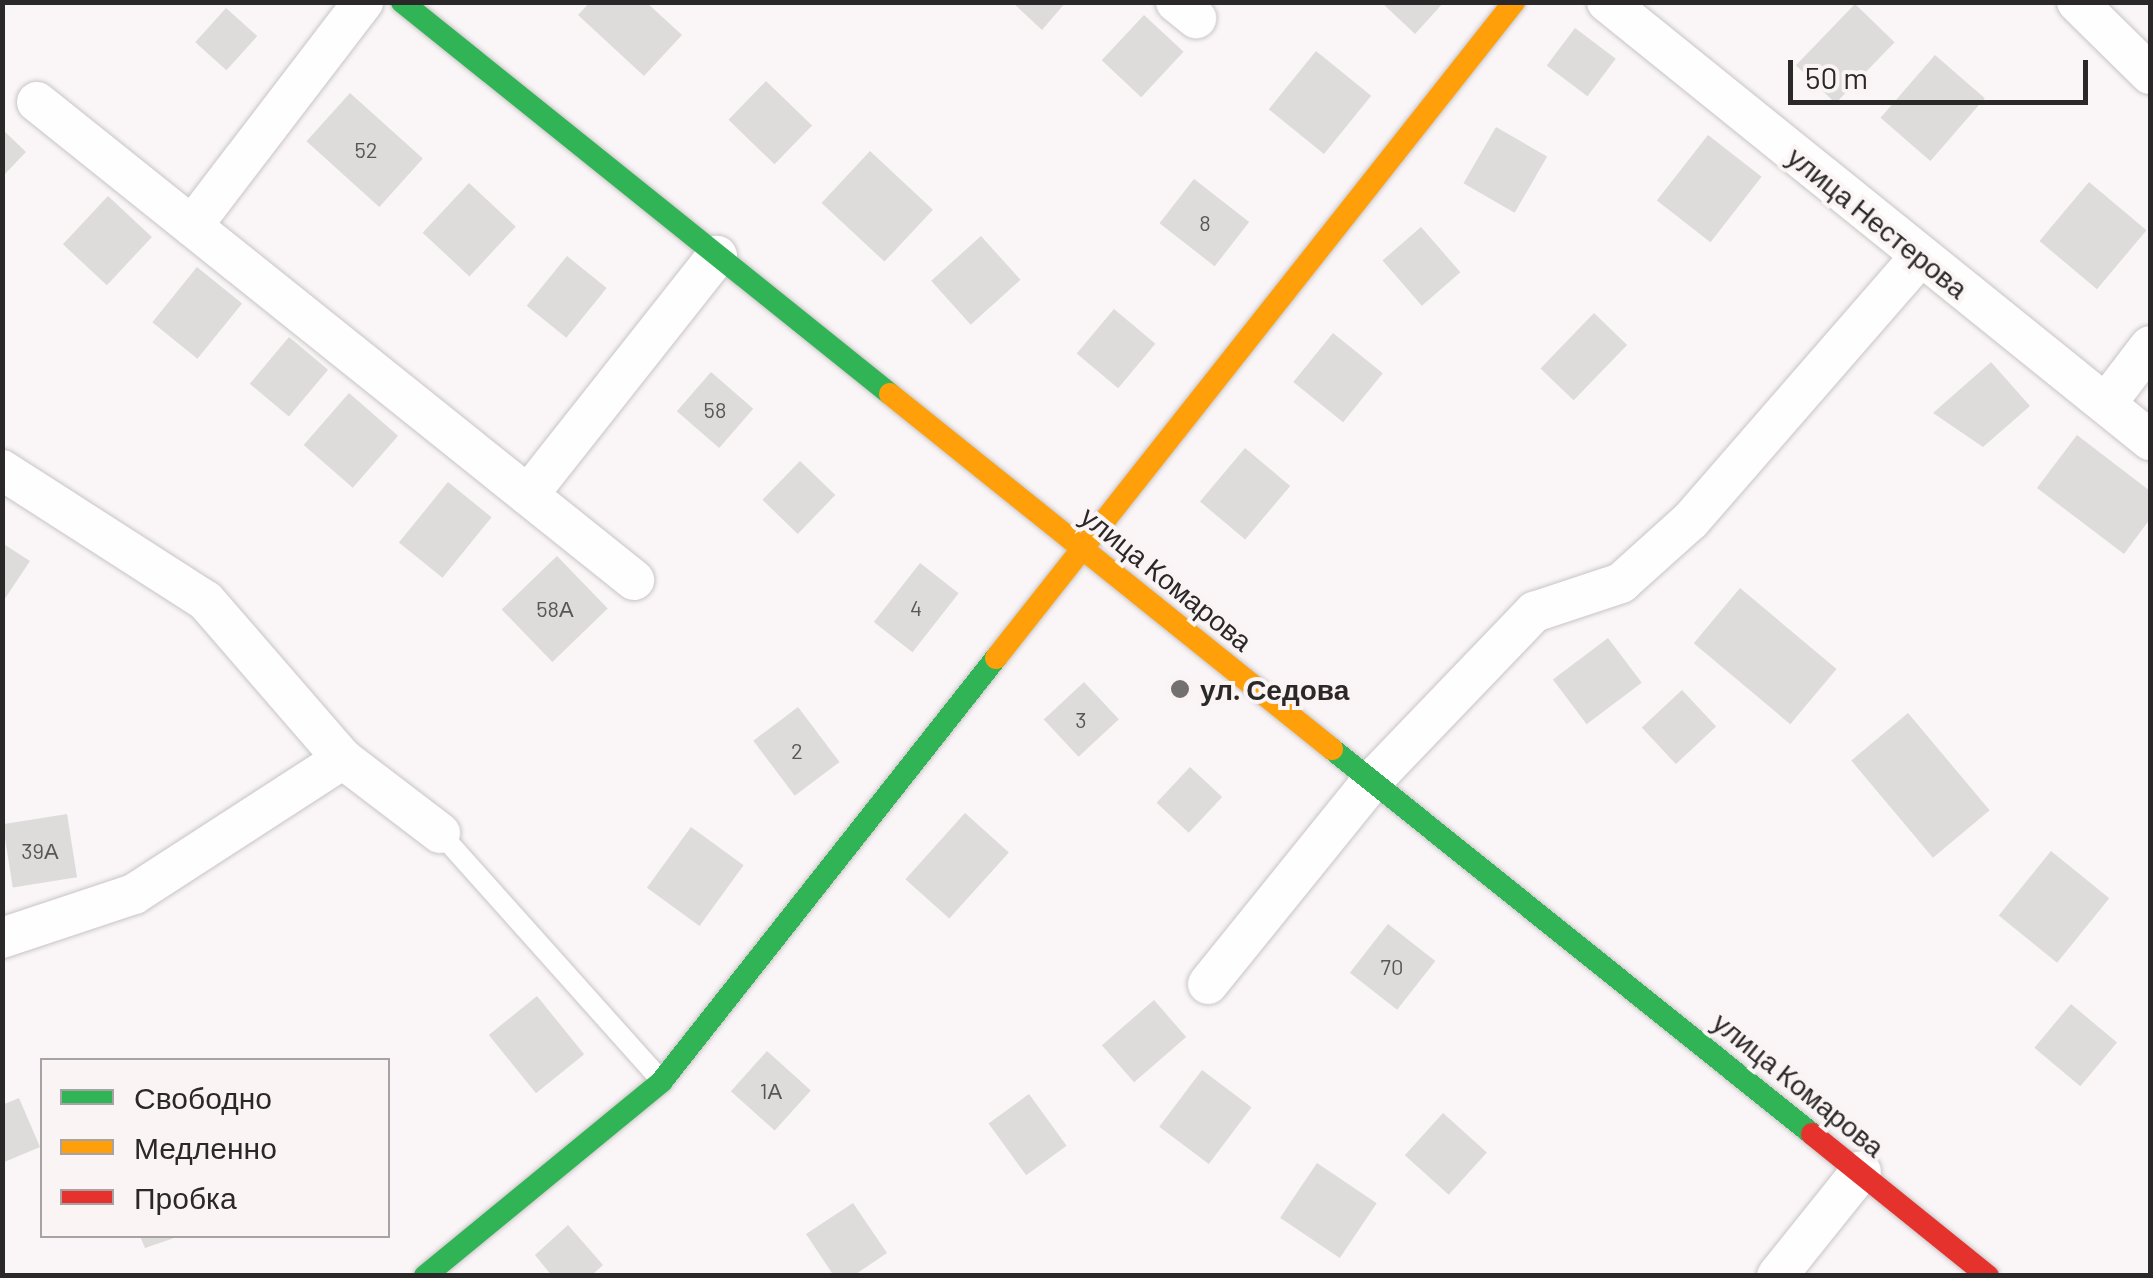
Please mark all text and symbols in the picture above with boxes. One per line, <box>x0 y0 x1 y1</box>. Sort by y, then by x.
scale bar <box>1793 40 2093 102</box>
text: 50 m <box>1805 59 1868 95</box>
house number: 52 <box>354 137 378 163</box>
street label: улица Нестерова <box>1781 139 1975 305</box>
house number: 8 <box>1199 210 1211 236</box>
house number: 58 <box>704 397 726 423</box>
street label: улица Комарова <box>1075 499 1259 657</box>
house number: 4 <box>910 595 922 621</box>
house number: 58А <box>536 596 574 622</box>
place label: ул. Седова <box>1200 672 1349 706</box>
marker: ул. Седова <box>1169 678 1191 700</box>
house number: 3 <box>1075 707 1087 733</box>
house number: 2 <box>791 738 803 764</box>
house number: 39А <box>21 838 59 864</box>
house number: 70 <box>1381 954 1403 980</box>
street label: улица Комарова <box>1707 1005 1891 1163</box>
legend <box>40 1058 390 1238</box>
house number: 1А <box>760 1078 782 1104</box>
text: Свободно <box>134 1079 272 1115</box>
text: Медленно <box>134 1129 277 1165</box>
text: Пробка <box>134 1179 237 1215</box>

